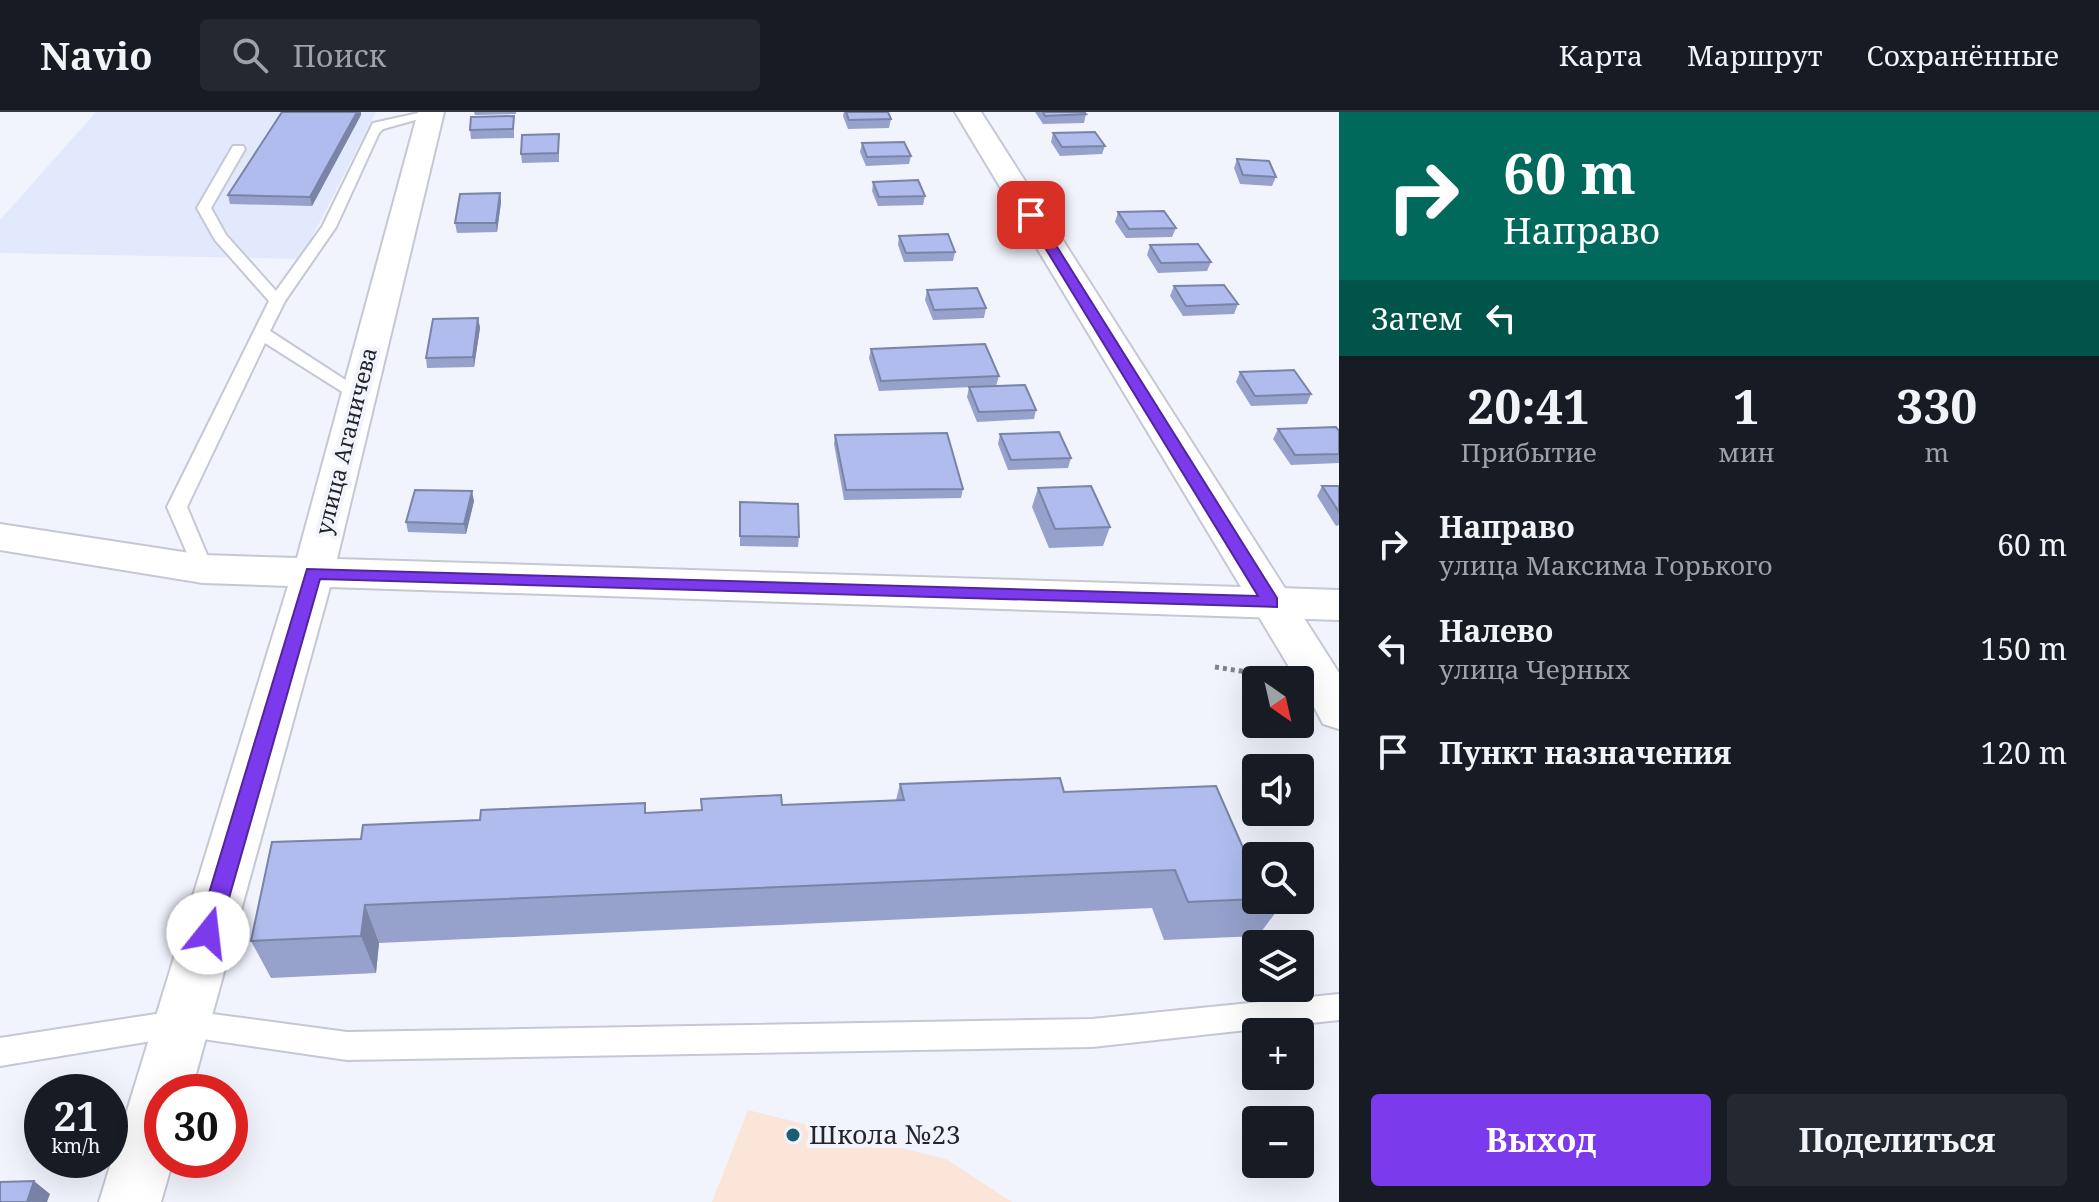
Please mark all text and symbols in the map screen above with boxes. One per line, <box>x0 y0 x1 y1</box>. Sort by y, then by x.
search box <box>200 19 760 91</box>
text: Navio <box>40 29 152 81</box>
icon: search <box>228 33 272 77</box>
text: Поиск <box>292 35 386 76</box>
text: Карта <box>1559 36 1643 74</box>
text: Маршрут <box>1687 36 1822 74</box>
text: Сохранённые <box>1866 36 2059 74</box>
text: 60 m <box>1503 134 1636 210</box>
icon: right <box>1371 144 1475 248</box>
pin <box>997 181 1065 249</box>
icon: arrive <box>1009 193 1053 237</box>
text: Направо <box>1503 206 1660 255</box>
icon: left <box>1479 296 1523 340</box>
text: Затем <box>1371 298 1463 339</box>
street label: улица Аганичева <box>307 344 383 538</box>
text: 20:41 <box>1467 373 1590 438</box>
text: 1 <box>1733 373 1760 438</box>
text: 330 <box>1896 373 1977 438</box>
text: Прибытие <box>1460 434 1597 470</box>
text: мин <box>1718 434 1775 470</box>
text: m <box>1925 434 1949 470</box>
text: Направо <box>1439 506 1575 547</box>
icon: right <box>1371 522 1415 566</box>
text: 60 m <box>1997 524 2067 565</box>
text: улица Максима Горького <box>1439 547 1772 583</box>
text: Налево <box>1439 610 1553 651</box>
icon: left <box>1371 626 1415 670</box>
text: 150 m <box>1981 628 2067 669</box>
text: улица Черных <box>1439 651 1630 687</box>
north arrow <box>1242 666 1314 738</box>
map controls <box>1242 666 1314 1178</box>
icon: arrive <box>1371 730 1415 774</box>
text: Пункт назначения <box>1439 732 1731 773</box>
text: 120 m <box>1981 732 2067 773</box>
button: sound <box>1242 754 1314 826</box>
button: search <box>1242 842 1314 914</box>
position arrow <box>166 891 250 975</box>
button: layers <box>1242 930 1314 1002</box>
button: + <box>1242 1018 1314 1090</box>
speed limit sign: 30 <box>144 1074 248 1178</box>
text: 21 <box>53 1088 99 1143</box>
button: Выход <box>1371 1094 1711 1186</box>
button: Поделиться <box>1727 1094 2067 1186</box>
button: − <box>1242 1106 1314 1178</box>
place label: Школа №23 <box>809 1116 961 1152</box>
marker: Школа №23 <box>784 1126 802 1144</box>
text: km/h <box>51 1132 101 1159</box>

